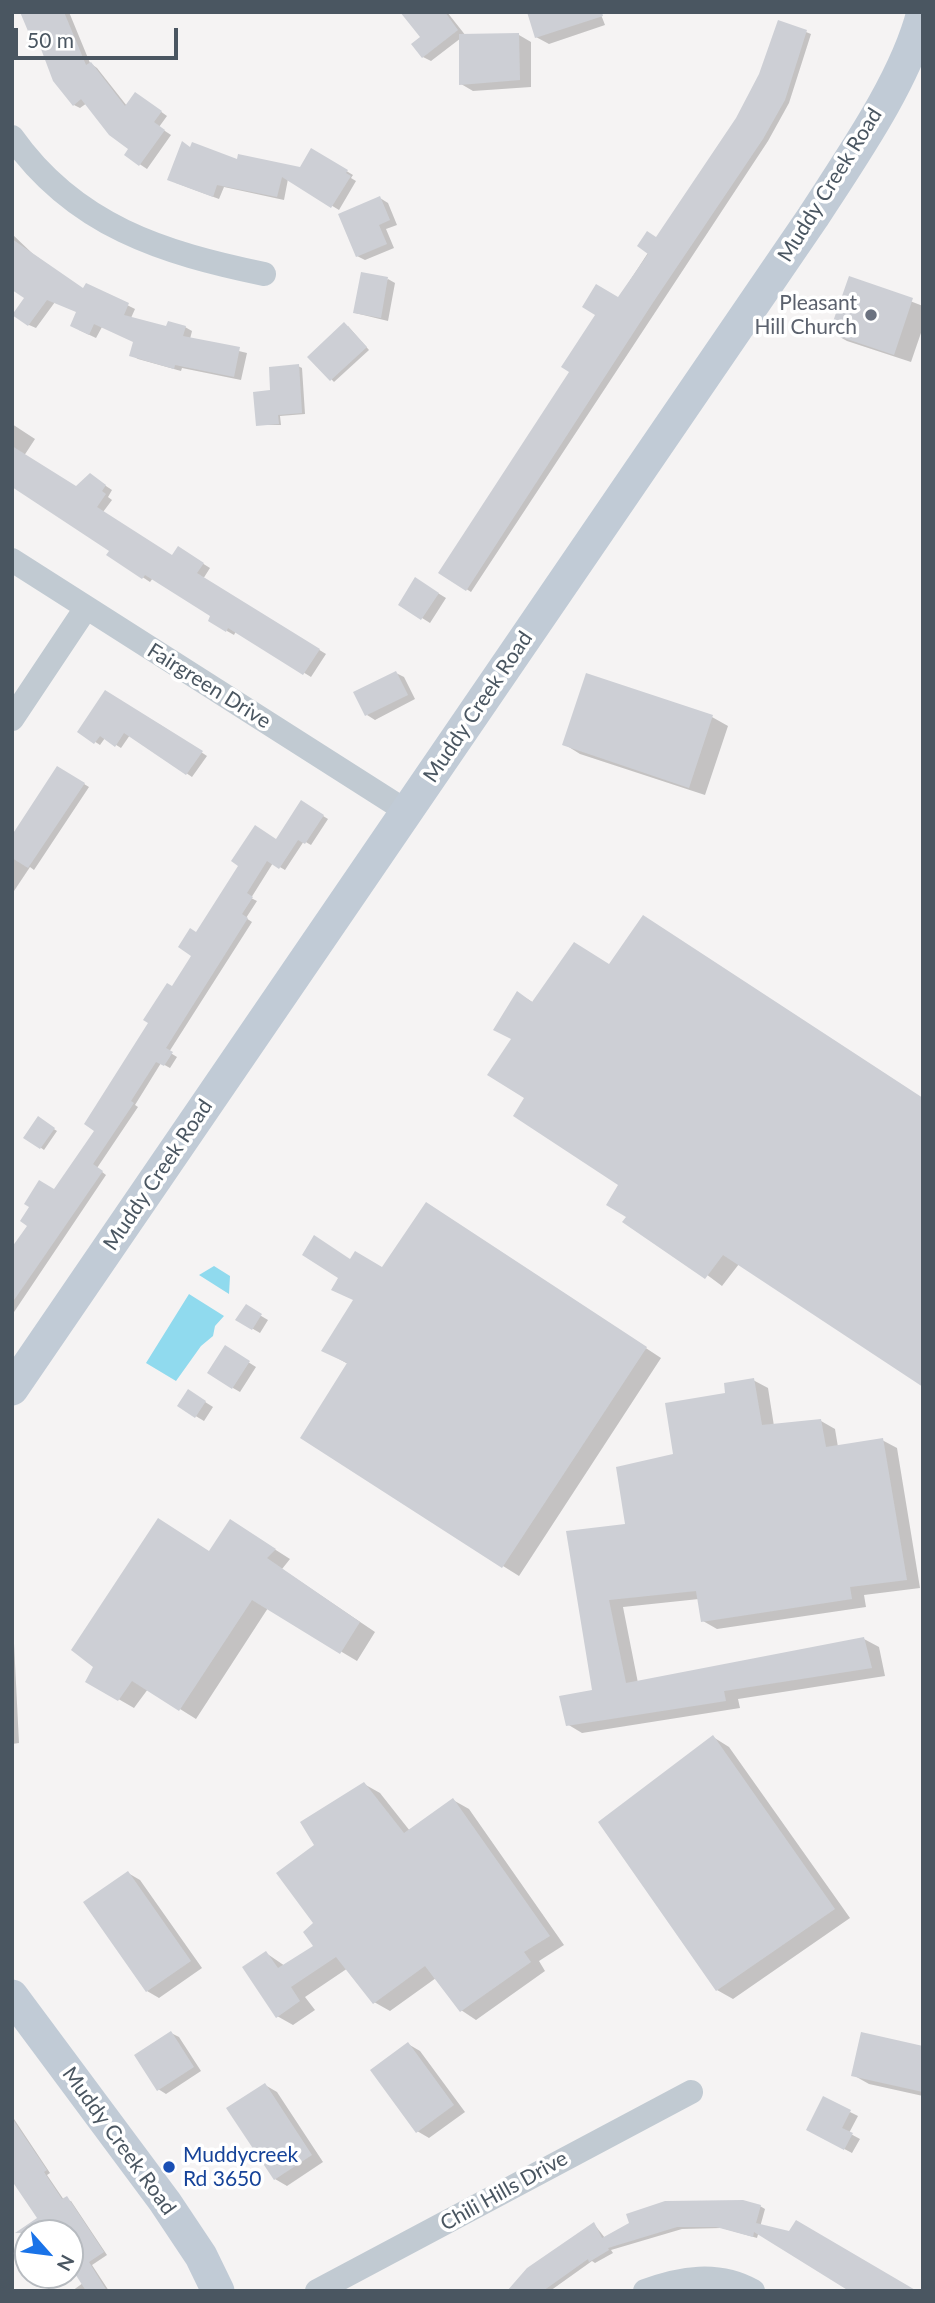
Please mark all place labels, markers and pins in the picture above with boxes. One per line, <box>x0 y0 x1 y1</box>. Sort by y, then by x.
place label: Pleasant Hill Church <box>754 290 857 340</box>
marker: Pleasant Hill Church <box>863 307 879 323</box>
place label: Muddycreek Rd 3650 <box>183 2142 298 2192</box>
marker: Muddycreek Rd 3650 <box>161 2159 177 2175</box>

